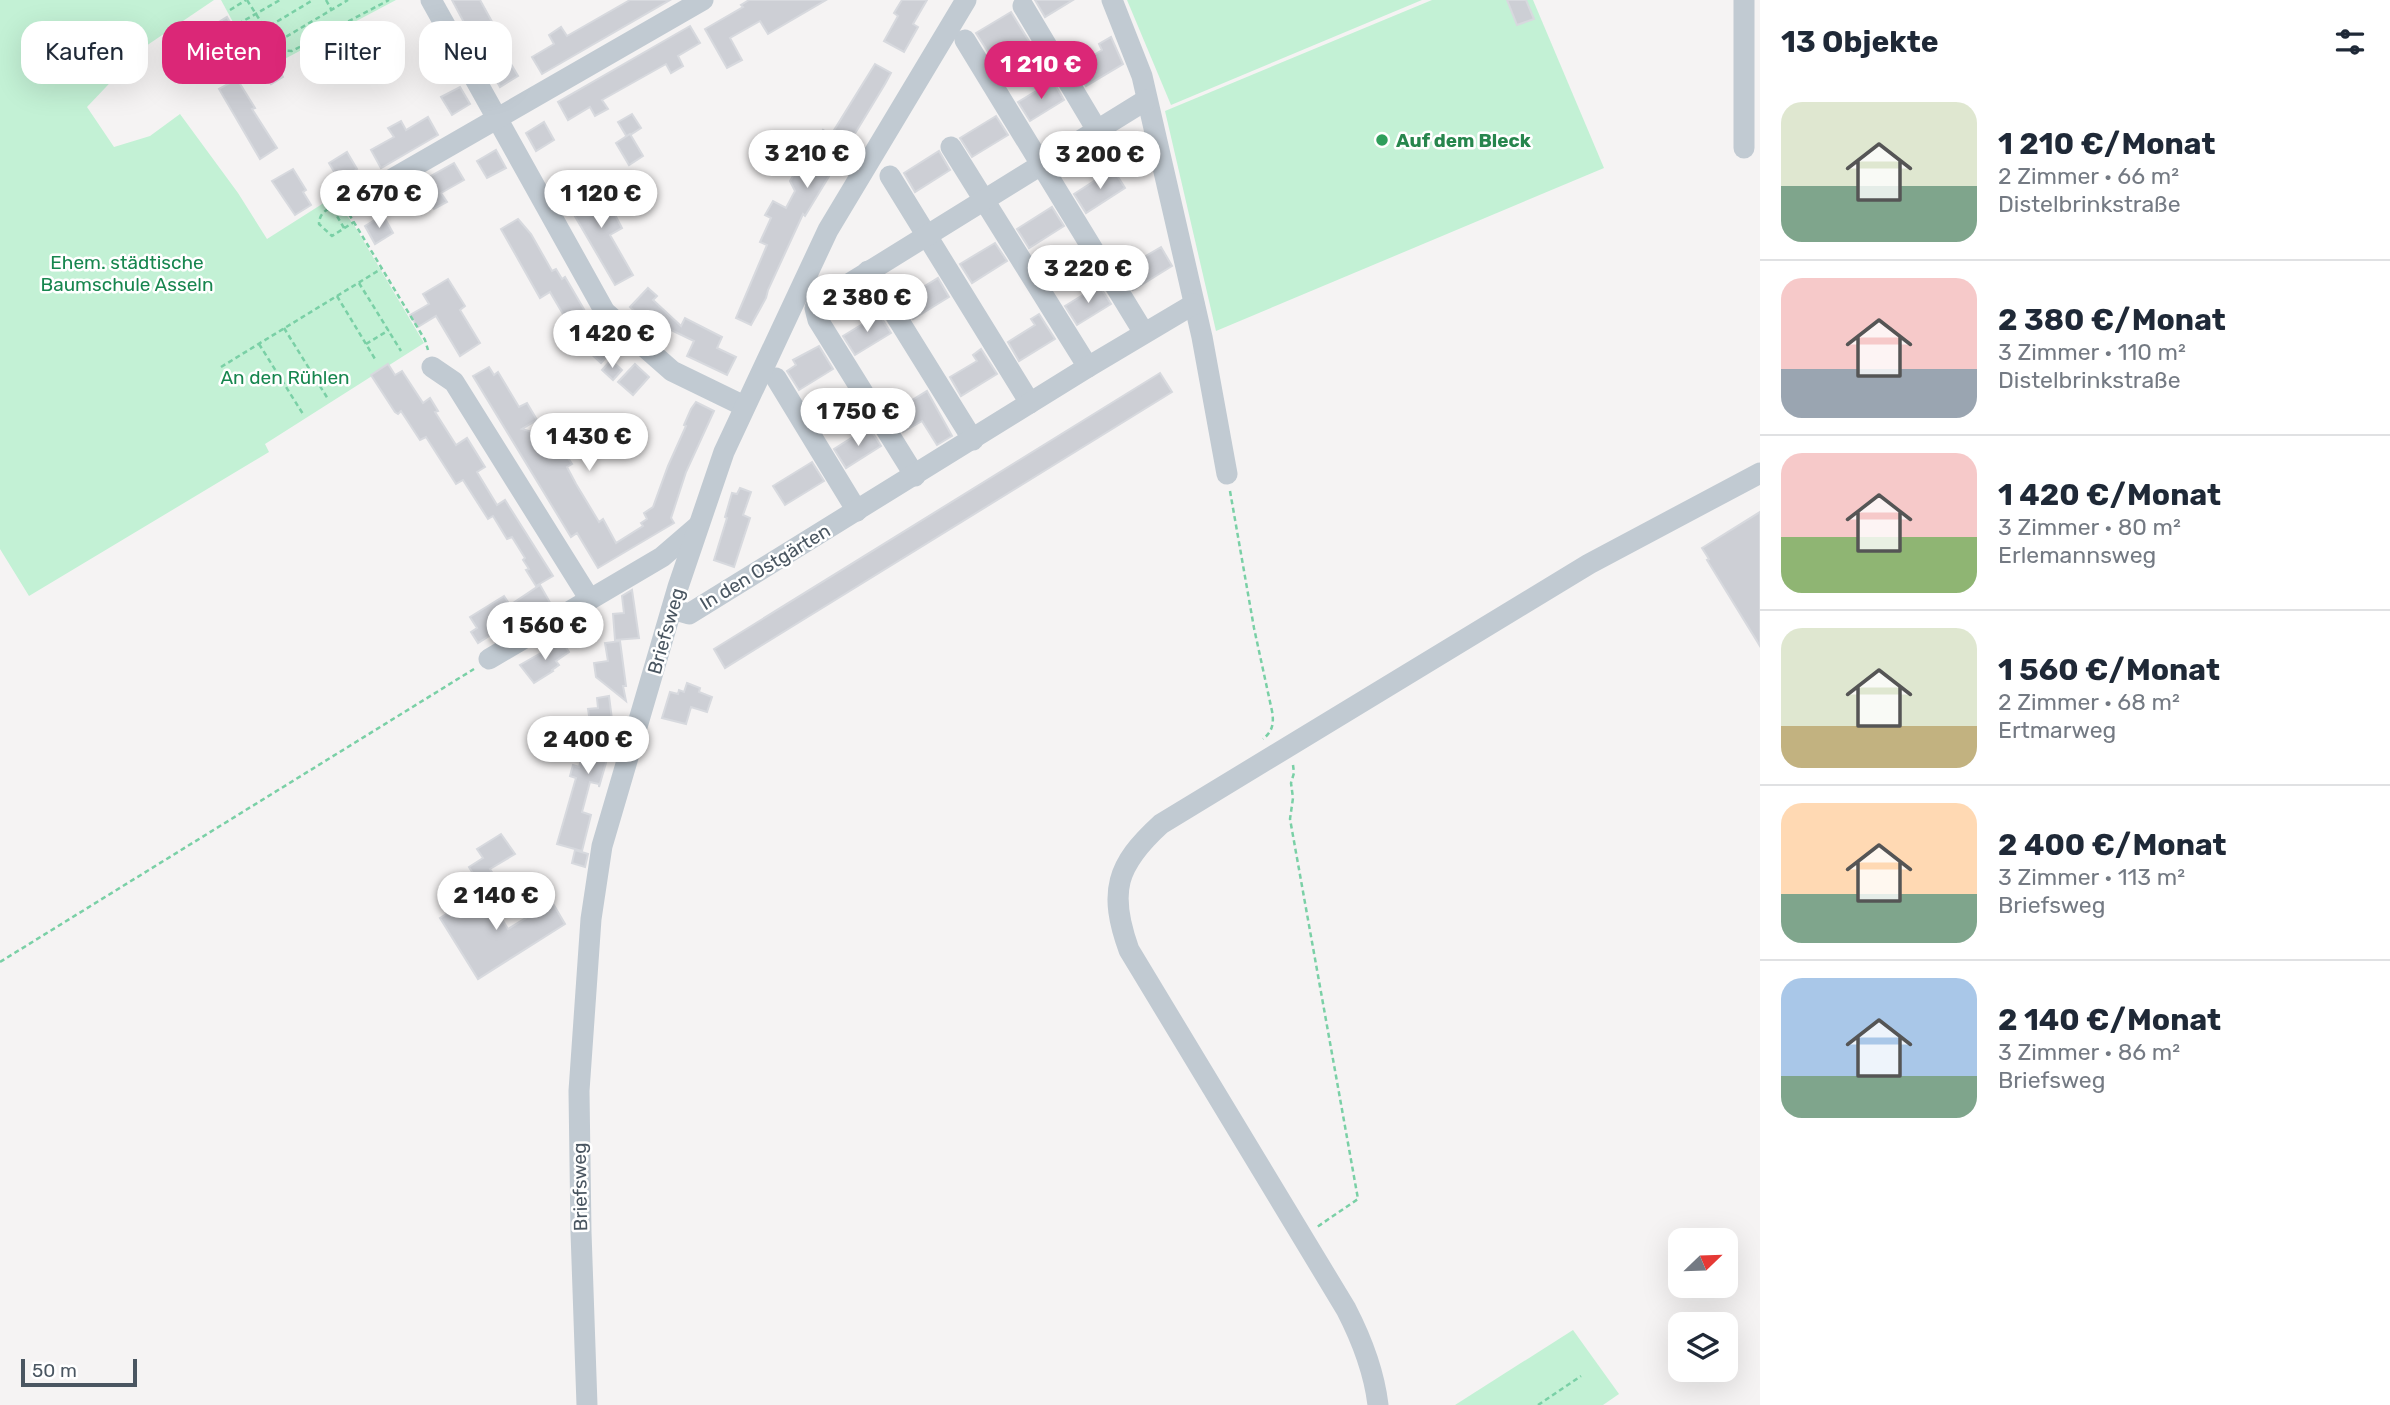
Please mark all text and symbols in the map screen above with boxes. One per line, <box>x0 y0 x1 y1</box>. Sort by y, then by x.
chip: Kaufen <box>21 21 148 84</box>
chip: Mieten <box>162 21 286 84</box>
chip: Filter <box>300 21 405 84</box>
chip: Neu <box>419 21 512 84</box>
icon: filters <box>2331 23 2369 61</box>
text: 13 Objekte <box>1781 24 1939 60</box>
pin: 1 210 € <box>976 42 1106 101</box>
text: 1 210 € <box>1000 50 1082 78</box>
text: 1 210 €/Monat <box>1998 126 2215 162</box>
place label: Auf dem Bleck <box>1396 129 1531 152</box>
pin: 3 210 € <box>742 130 872 190</box>
icon: home <box>1837 130 1921 214</box>
pin: 3 200 € <box>1035 132 1165 191</box>
marker: Auf dem Bleck <box>1374 132 1390 148</box>
text: 3 210 € <box>764 139 850 167</box>
text: 3 200 € <box>1055 140 1145 168</box>
text: 2 Zimmer · 66 m² <box>1998 162 2179 190</box>
pin: 2 670 € <box>314 170 444 230</box>
pin: 1 120 € <box>536 170 666 230</box>
text: 2 670 € <box>336 179 422 207</box>
text: 1 120 € <box>560 179 642 207</box>
text: Distelbrinkstraße <box>1998 190 2181 218</box>
pin: 3 220 € <box>1023 246 1153 305</box>
park label: Ehem. städtische Baumschule Asseln <box>41 251 214 296</box>
text: 3 220 € <box>1044 254 1132 282</box>
pin: 2 380 € <box>802 274 932 334</box>
text: 2 380 € <box>822 283 912 311</box>
text: 2 380 €/Monat <box>1998 302 2226 338</box>
icon: home <box>1837 306 1921 390</box>
pin: 1 420 € <box>547 310 677 370</box>
text: 1 420 € <box>569 319 655 347</box>
text: 3 Zimmer · 110 m² <box>1998 338 2186 366</box>
park label: An den Rühlen <box>220 366 350 389</box>
text: Distelbrinkstraße <box>1998 366 2181 394</box>
pin: 1 750 € <box>793 388 923 448</box>
text: 1 750 € <box>817 397 899 425</box>
pin: 1 430 € <box>524 414 654 473</box>
text: 1 430 € <box>546 422 632 450</box>
text: 1 420 €/Monat <box>1998 477 2221 513</box>
icon: home <box>1837 481 1921 565</box>
text: 3 Zimmer · 80 m² <box>1998 513 2181 541</box>
street label: In den Ostgärten <box>696 519 834 615</box>
text: Erlemannsweg <box>1998 541 2156 569</box>
street label: Briefsweg <box>643 585 689 677</box>
pin: 1 560 € <box>480 602 610 662</box>
text: 1 560 € <box>503 611 587 639</box>
text: 1 560 €/Monat <box>1998 652 2220 688</box>
icon: home <box>1837 656 1921 740</box>
text: 2 Zimmer · 68 m² <box>1998 688 2180 716</box>
pin: 2 400 € <box>523 716 653 776</box>
text: Ertmarweg <box>1998 716 2116 744</box>
text: 2 400 € <box>543 725 633 753</box>
text: 2 400 €/Monat <box>1998 827 2227 863</box>
icon: home <box>1837 831 1921 915</box>
text: 3 Zimmer · 113 m² <box>1998 863 2185 891</box>
pin: 2 140 € <box>431 872 561 932</box>
text: 2 140 € <box>453 881 539 909</box>
text: Briefsweg <box>1998 891 2105 919</box>
text: 2 140 €/Monat <box>1998 1002 2221 1038</box>
icon: home <box>1837 1006 1921 1090</box>
text: 3 Zimmer · 86 m² <box>1998 1038 2180 1066</box>
text: Briefsweg <box>1998 1066 2105 1094</box>
street label: Briefsweg <box>568 1142 592 1232</box>
north arrow <box>1668 1228 1738 1298</box>
map controls <box>1668 1228 1738 1382</box>
button: layers <box>1668 1312 1738 1382</box>
scale bar <box>21 1356 136 1388</box>
text: 50 m <box>32 1359 77 1382</box>

